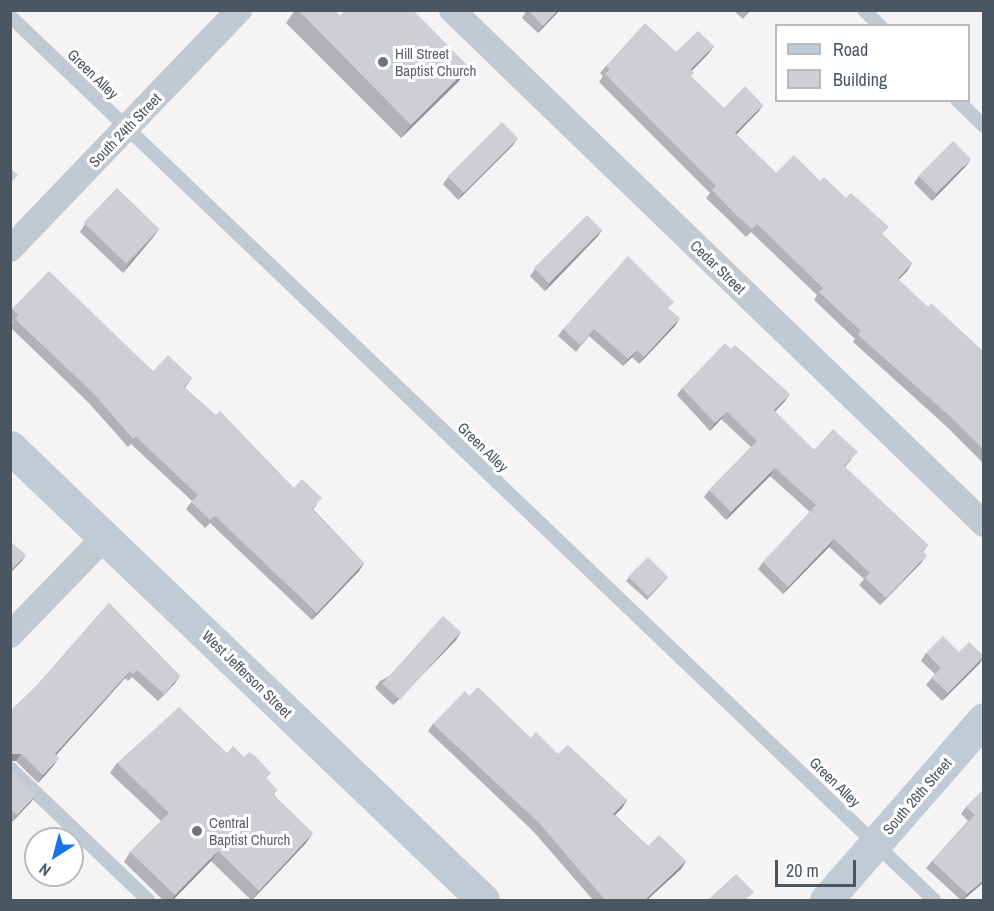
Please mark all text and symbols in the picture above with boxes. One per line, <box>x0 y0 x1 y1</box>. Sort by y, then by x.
legend <box>775 24 970 102</box>
text: Road <box>833 37 868 62</box>
place label: Hill Street Baptist Church <box>395 44 476 79</box>
street label: Green Alley <box>64 45 122 103</box>
marker: Hill Street Baptist Church <box>376 55 390 69</box>
text: Building <box>833 67 887 92</box>
street label: South 24th Street <box>85 89 165 171</box>
street label: Cedar Street <box>687 236 749 298</box>
street label: Green Alley <box>454 418 512 476</box>
street label: West Jefferson Street <box>198 627 296 721</box>
street label: Green Alley <box>806 753 864 811</box>
street label: South 26th Street <box>879 754 955 838</box>
place label: Central Baptist Church <box>209 813 290 848</box>
marker: Central Baptist Church <box>190 824 204 838</box>
north arrow <box>24 827 84 887</box>
scale bar <box>778 848 859 886</box>
text: N <box>34 858 55 882</box>
text: 20 m <box>786 858 819 883</box>

